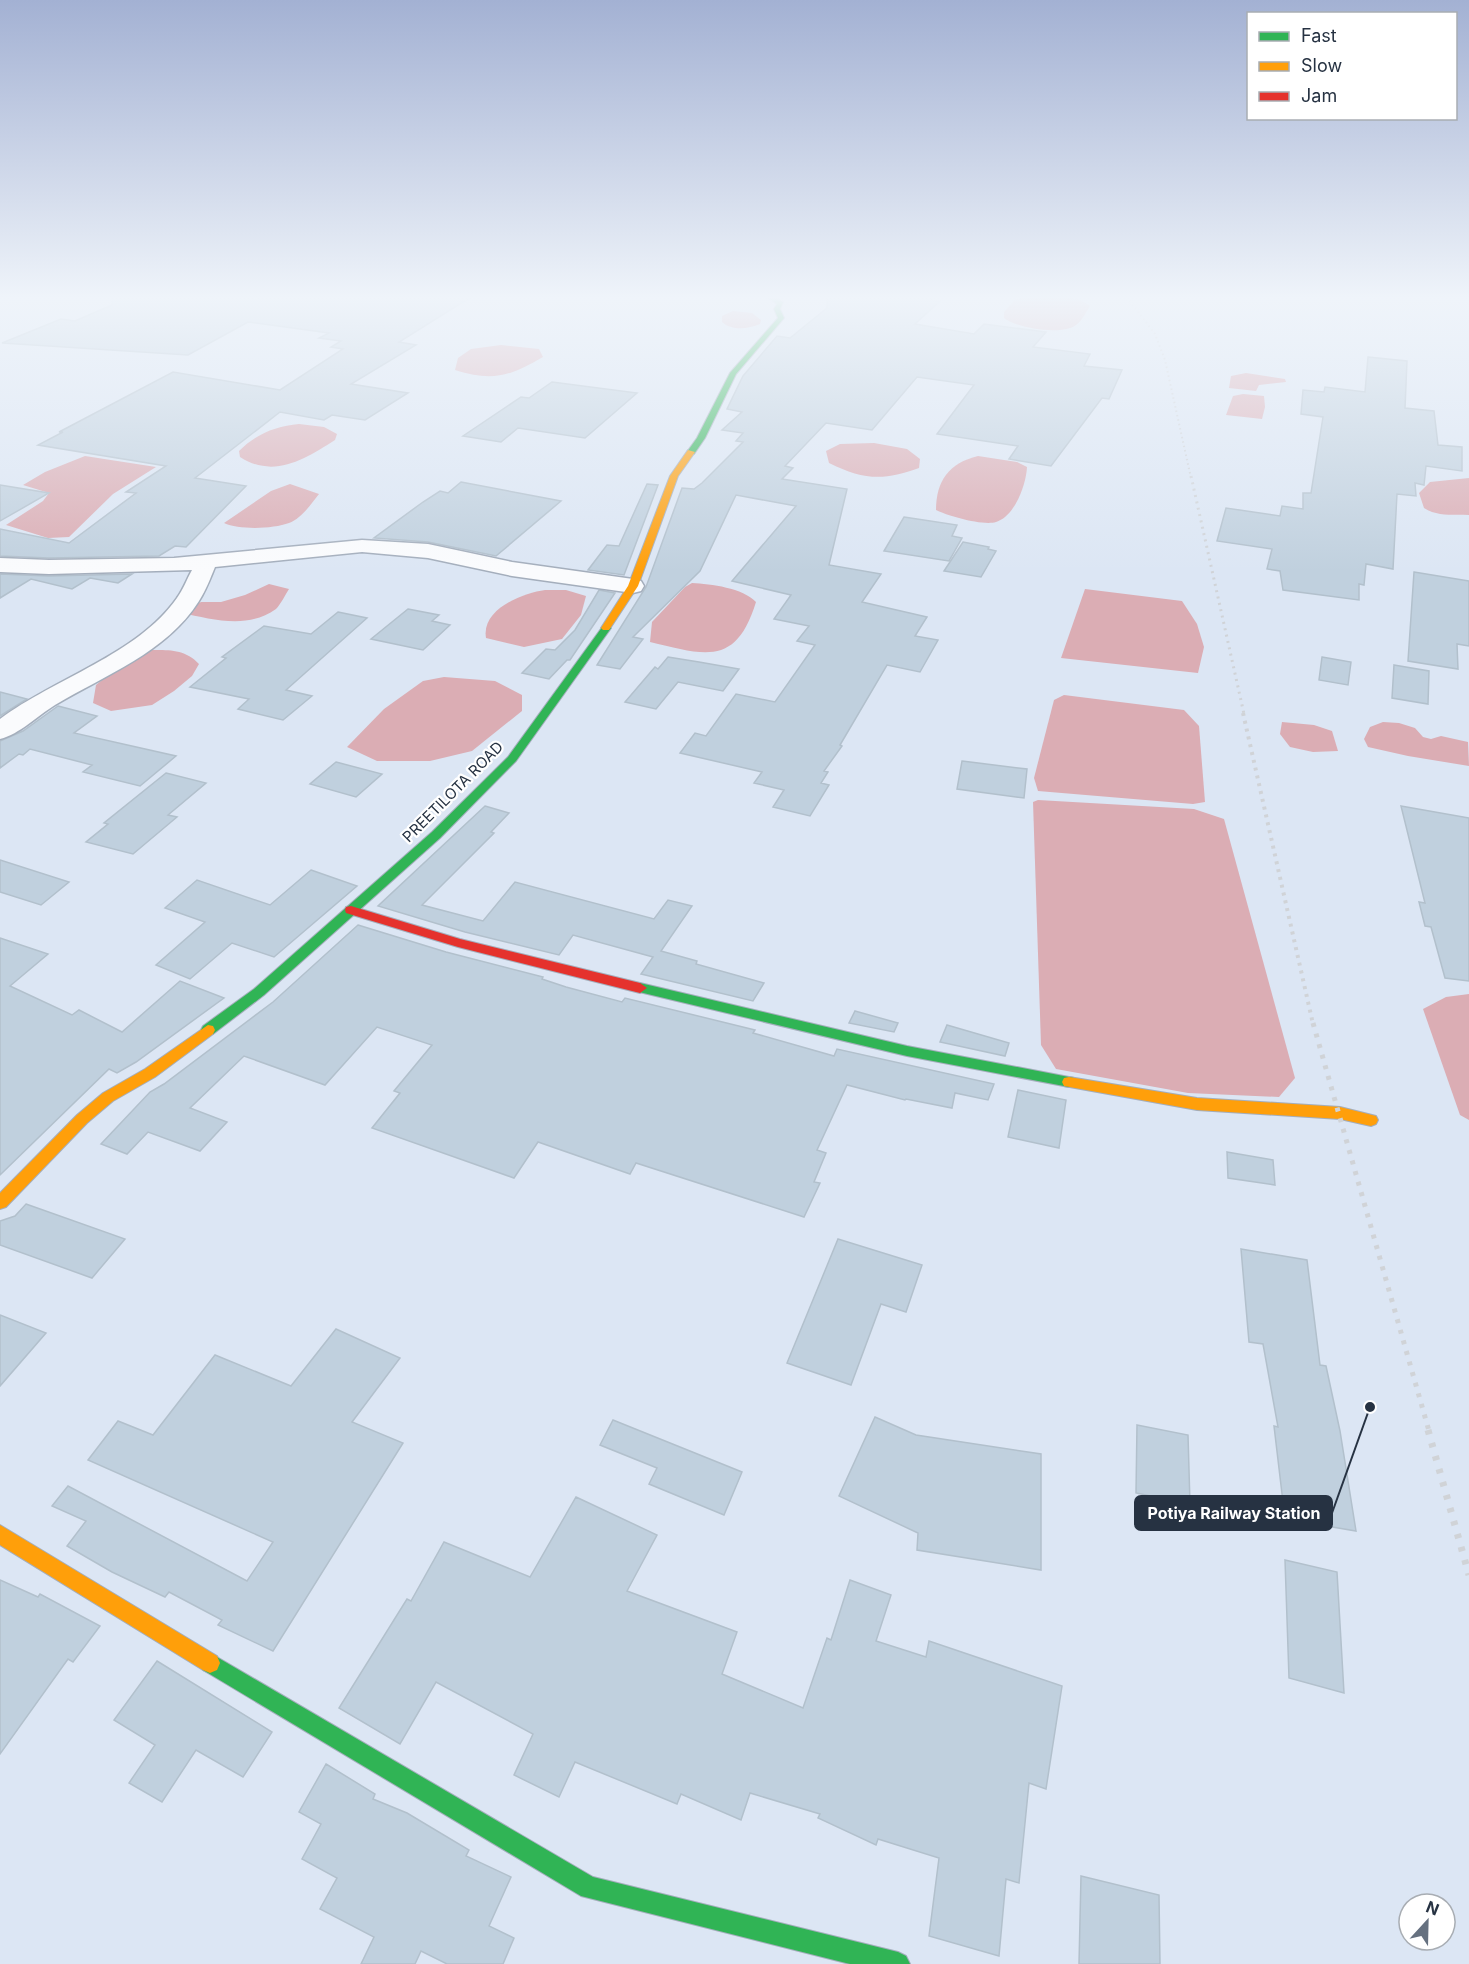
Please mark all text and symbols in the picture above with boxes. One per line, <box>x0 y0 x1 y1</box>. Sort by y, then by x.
legend <box>1247 12 1457 120</box>
text: Fast <box>1301 25 1337 46</box>
text: Slow <box>1301 55 1342 76</box>
text: Jam <box>1301 85 1337 106</box>
street label: PREETILOTA ROAD <box>398 737 507 846</box>
callout: Potiya Railway Station <box>1135 1496 1332 1530</box>
text: Potiya Railway Station <box>1148 1503 1320 1523</box>
north arrow <box>1397 1892 1457 1952</box>
text: N <box>1423 1897 1442 1920</box>

